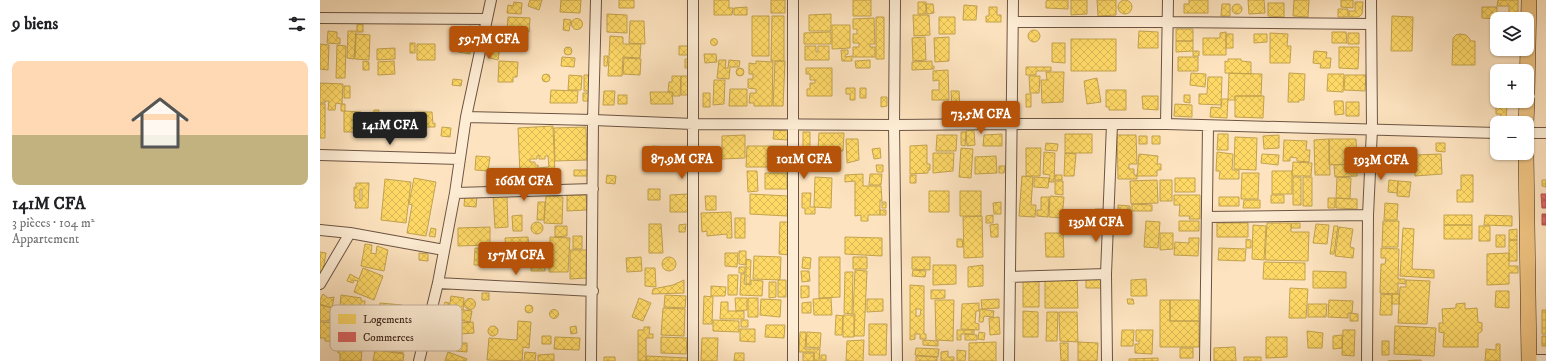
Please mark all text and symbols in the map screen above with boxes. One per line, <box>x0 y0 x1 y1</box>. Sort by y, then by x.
map controls <box>1490 12 1534 160</box>
button: layers <box>1490 12 1534 56</box>
text: 9 biens <box>12 13 58 35</box>
icon: filters <box>286 13 308 35</box>
pin: 59.7M CFA <box>443 26 535 60</box>
text: 59.7M CFA <box>458 31 520 47</box>
button: + <box>1490 64 1534 108</box>
icon: home <box>124 87 196 159</box>
pin: 73.5M CFA <box>935 101 1027 135</box>
text: 73.5M CFA <box>951 106 1011 122</box>
pin: 141M CFA <box>349 112 431 146</box>
button: − <box>1490 116 1534 160</box>
text: 141M CFA <box>362 117 418 133</box>
pin: 87.9M CFA <box>636 146 728 180</box>
pin: 101M CFA <box>763 146 845 180</box>
pin: 193M CFA <box>1340 147 1422 181</box>
text: 87.9M CFA <box>651 151 713 167</box>
text: 101M CFA <box>776 151 832 167</box>
text: 193M CFA <box>1353 152 1409 168</box>
pin: 166M CFA <box>483 168 565 202</box>
text: 166M CFA <box>495 173 553 189</box>
text: 141M CFA <box>12 193 86 215</box>
pin: 139M CFA <box>1055 209 1137 243</box>
text: 139M CFA <box>1068 214 1124 230</box>
text: 3 pièces · 104 m² <box>12 215 94 231</box>
text: Appartement <box>12 231 79 247</box>
pin: 157M CFA <box>475 242 557 276</box>
text: 157M CFA <box>487 247 545 263</box>
legend <box>330 305 462 351</box>
text: Logements <box>363 313 412 327</box>
text: Commerces <box>363 331 414 345</box>

